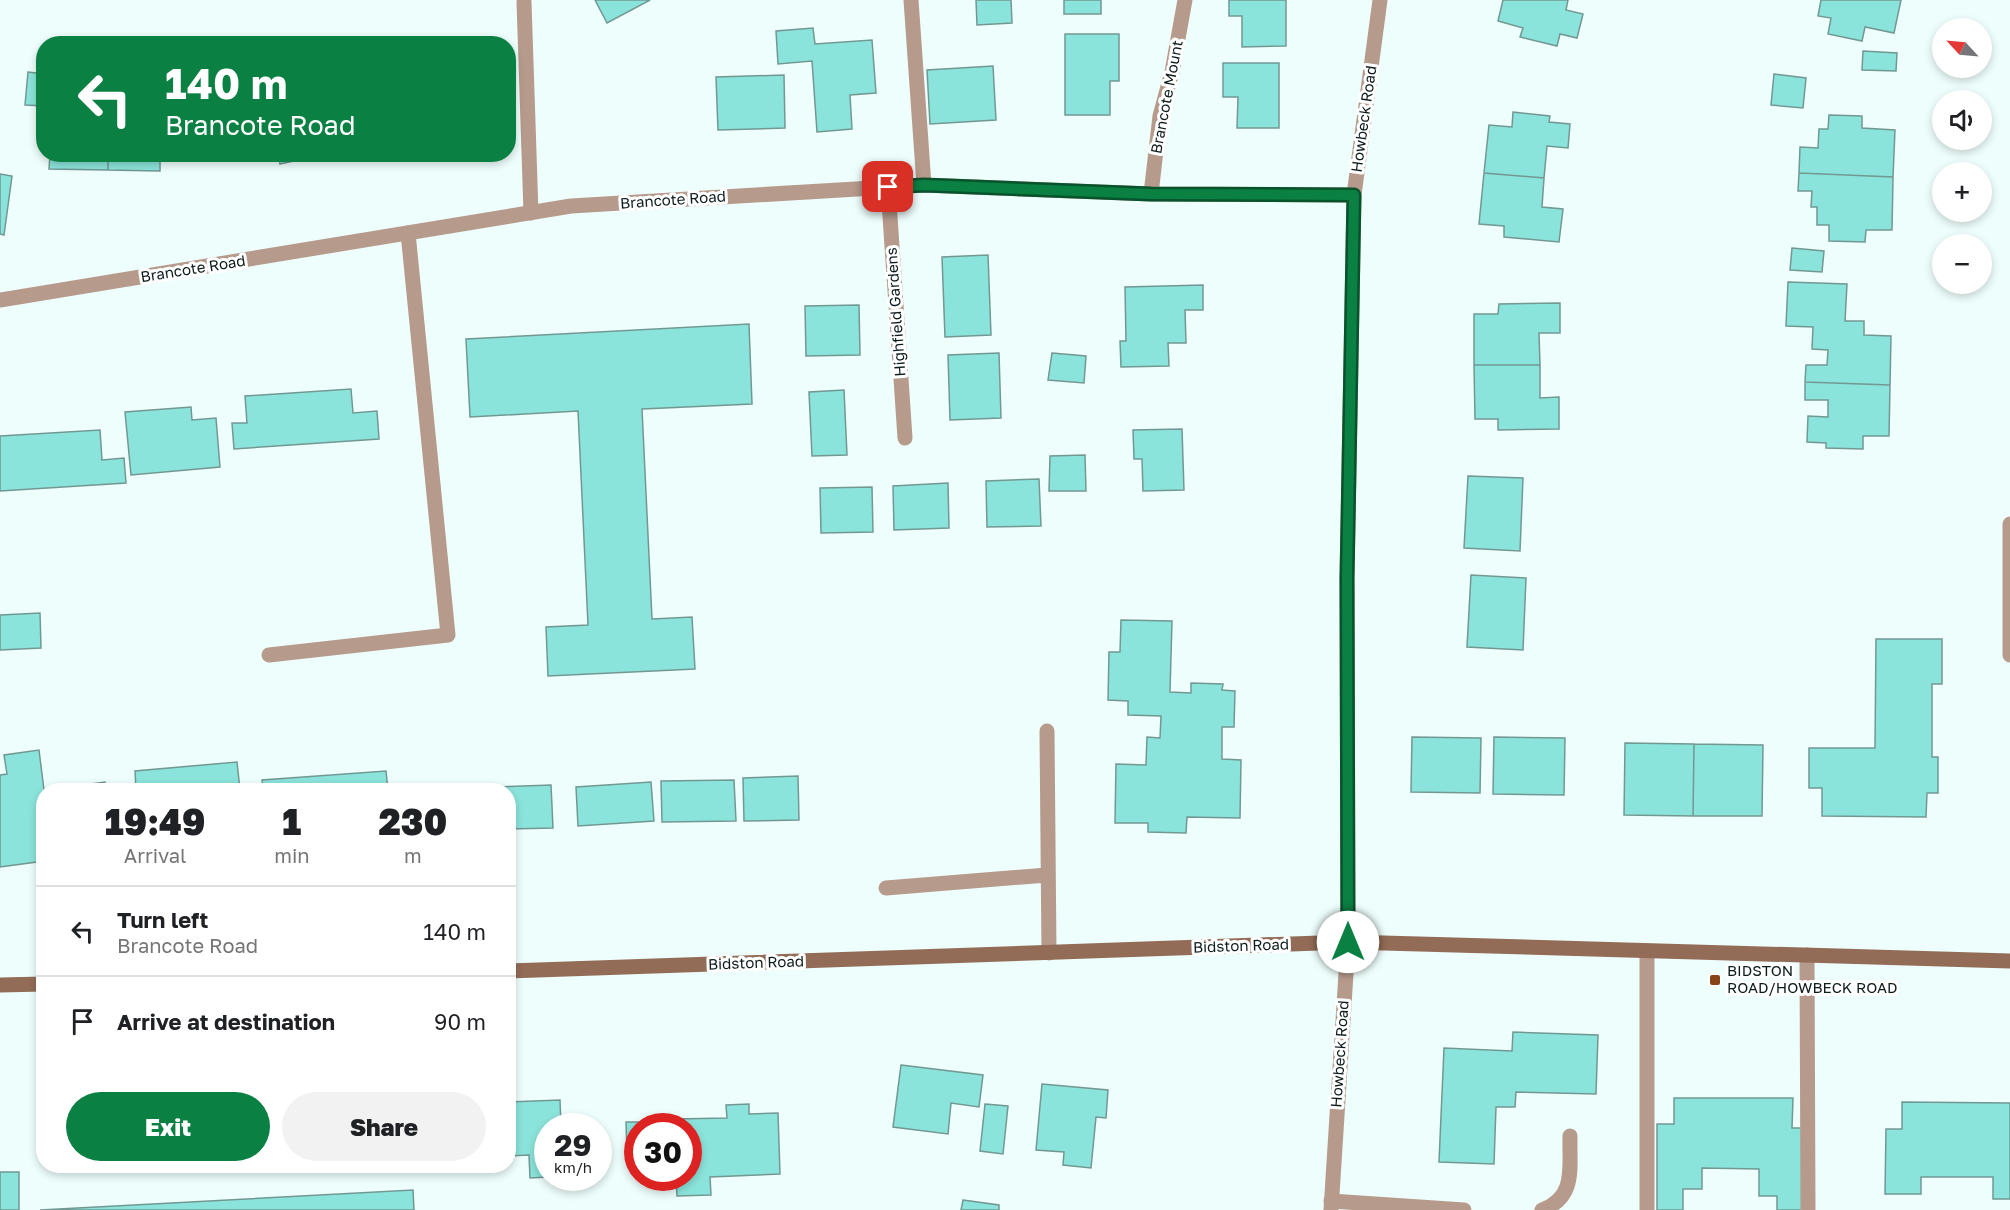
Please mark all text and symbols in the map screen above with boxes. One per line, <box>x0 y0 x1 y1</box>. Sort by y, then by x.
north arrow <box>1932 18 1992 78</box>
map controls <box>1932 18 1992 294</box>
street label: Brancote Mount <box>1146 39 1186 155</box>
text: 140 m <box>165 58 287 108</box>
icon: left <box>66 60 144 138</box>
street label: Howbeck Road <box>1347 64 1379 173</box>
button: sound <box>1932 90 1992 150</box>
text: Brancote Road <box>165 109 356 141</box>
pin <box>862 161 913 212</box>
button: + <box>1932 162 1992 222</box>
icon: arrive <box>871 170 904 203</box>
street label: Brancote Road <box>620 186 726 212</box>
button: − <box>1932 234 1992 294</box>
street label: Highfield Gardens <box>882 247 908 377</box>
street label: Brancote Road <box>139 251 247 285</box>
text: 19:49 <box>105 800 205 843</box>
text: 1 <box>282 800 301 843</box>
text: 230 <box>378 800 447 843</box>
text: Arrival <box>124 843 186 867</box>
text: min <box>274 843 310 867</box>
text: m <box>404 843 422 867</box>
text: Turn left <box>117 906 208 933</box>
position arrow <box>1316 910 1380 974</box>
icon: left <box>66 915 99 948</box>
text: 140 m <box>423 918 486 945</box>
text: Brancote Road <box>117 933 258 957</box>
street label: Bidston Road <box>1193 934 1289 956</box>
street label: Bidston Road <box>708 951 804 973</box>
place label: BIDSTON ROAD/HOWBECK ROAD <box>1727 961 1897 996</box>
marker: BIDSTON ROAD/HOWBECK ROAD <box>1708 973 1722 987</box>
street label: Howbeck Road <box>1326 1000 1352 1108</box>
icon: arrive <box>66 1005 99 1038</box>
text: Arrive at destination <box>117 1008 335 1035</box>
text: 90 m <box>434 1008 486 1035</box>
button: Exit <box>66 1092 270 1161</box>
button: Share <box>282 1092 486 1161</box>
speed limit sign: 30 <box>624 1113 702 1191</box>
text: 29 <box>554 1127 592 1163</box>
text: km/h <box>554 1158 592 1176</box>

